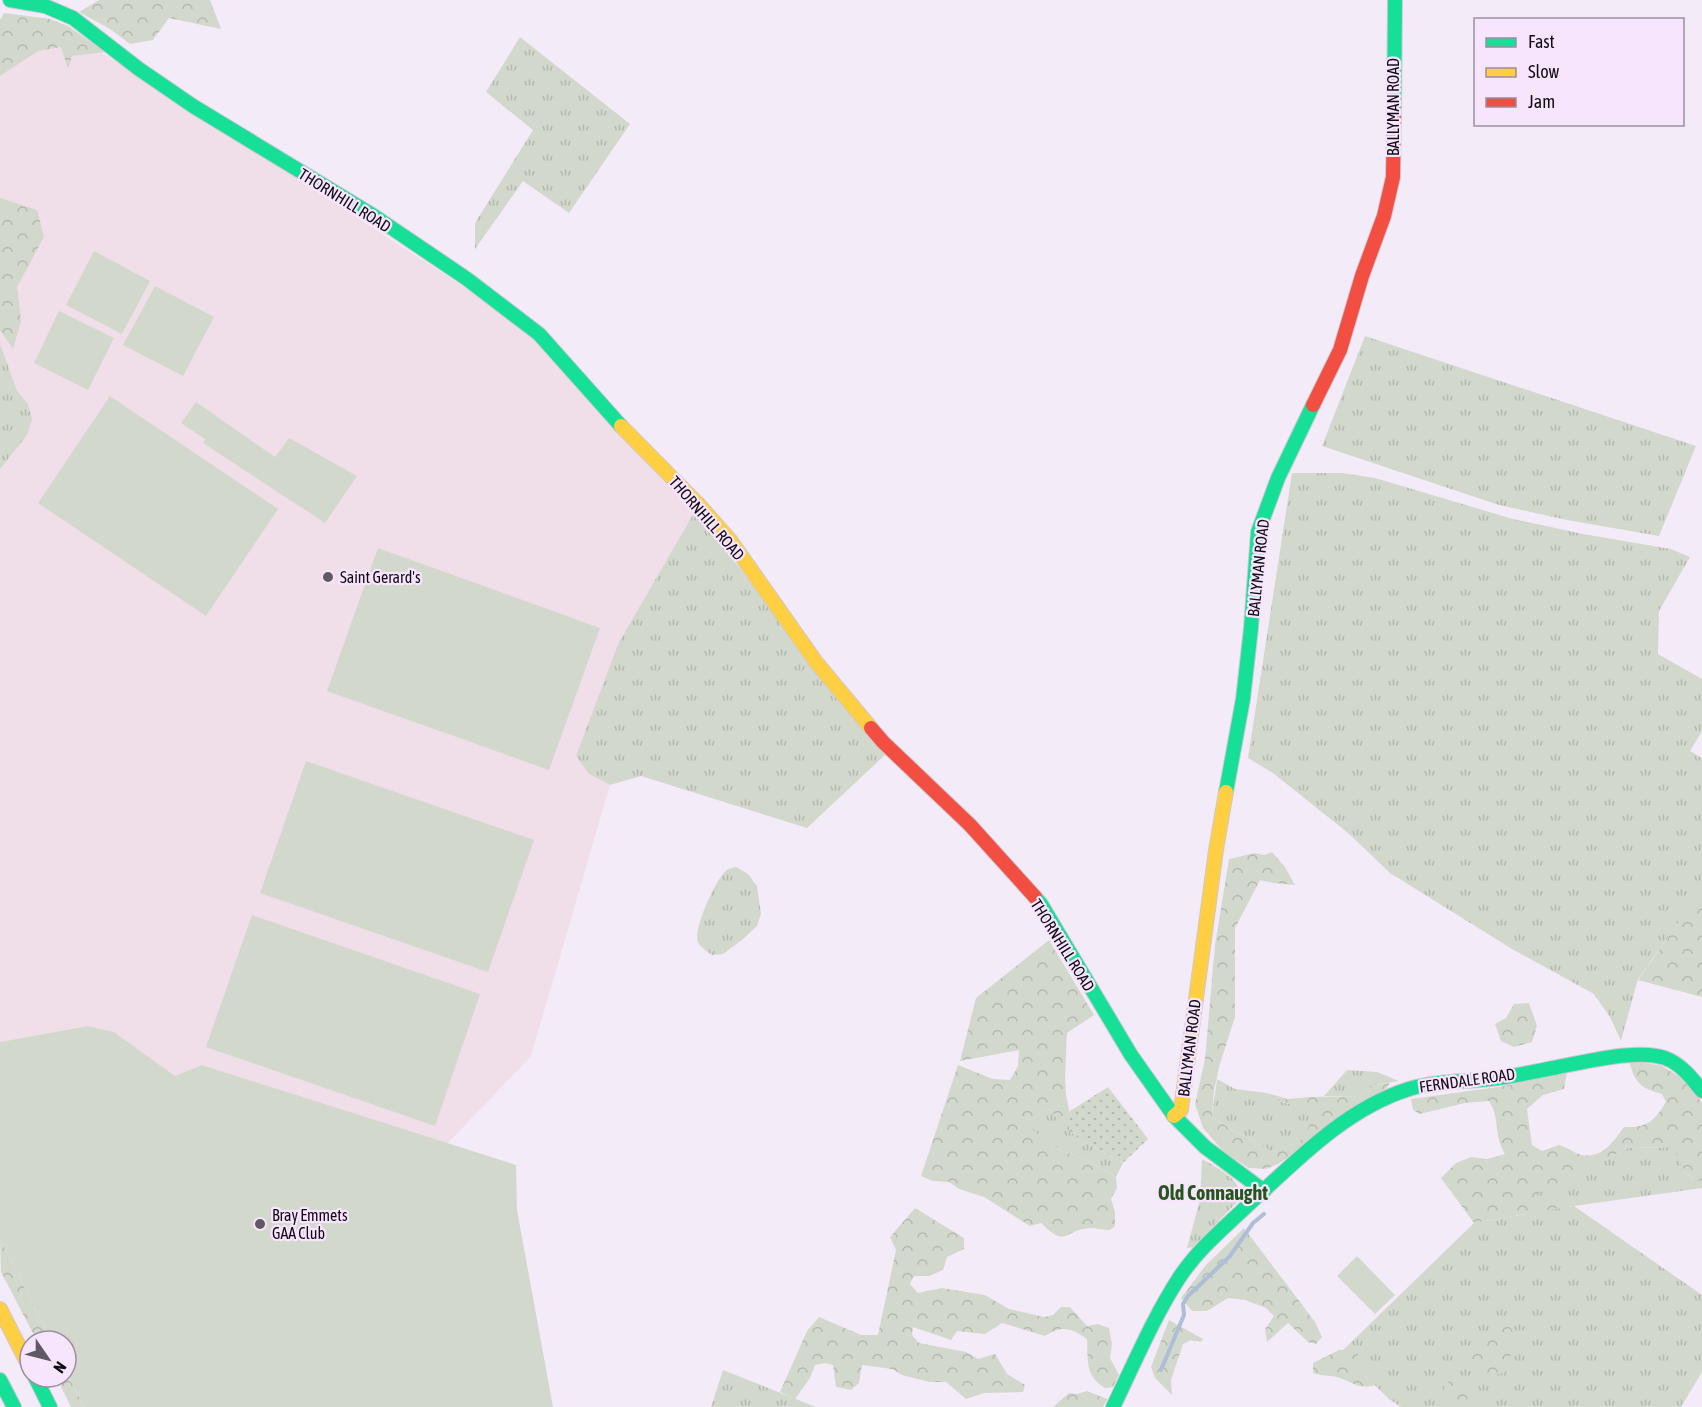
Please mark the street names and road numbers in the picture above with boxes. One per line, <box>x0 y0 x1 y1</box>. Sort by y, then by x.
street label: BALLYMAN ROAD <box>1384 58 1402 156</box>
street label: THORNHILL ROAD <box>296 165 394 235</box>
street label: THORNHILL ROAD <box>666 472 748 564</box>
street label: BALLYMAN ROAD <box>1244 518 1272 618</box>
street label: THORNHILL ROAD <box>1028 896 1098 994</box>
street label: BALLYMAN ROAD <box>1174 998 1204 1098</box>
street label: FERNDALE ROAD <box>1418 1064 1516 1096</box>

